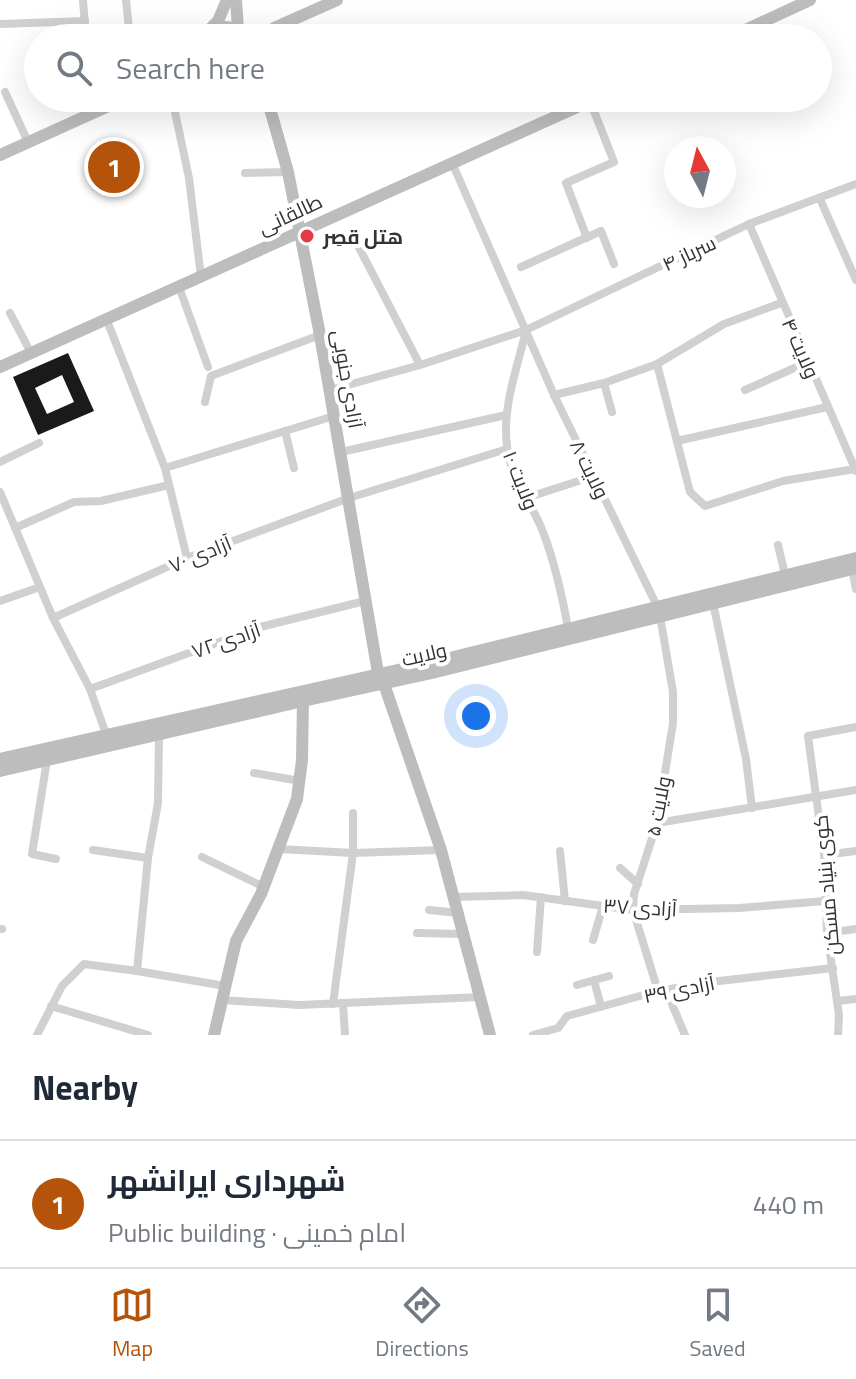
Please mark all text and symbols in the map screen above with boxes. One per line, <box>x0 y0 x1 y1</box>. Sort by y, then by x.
search box <box>24 24 832 112</box>
text: Search here <box>116 45 265 91</box>
icon: search <box>52 46 96 90</box>
north arrow <box>664 136 736 208</box>
pin: 1 <box>88 137 140 197</box>
street label: طالقانی <box>253 186 327 242</box>
place label: هتل قصِر <box>322 221 403 252</box>
marker: هتل قصِر <box>298 227 316 245</box>
street label: سرباز ۴ <box>657 227 721 279</box>
street label: ولایت ۴ <box>774 313 828 383</box>
street label: آزادی جنوبی <box>324 327 372 431</box>
street label: ولایت ۸ <box>562 434 618 504</box>
street label: ولایت ۱۰ <box>495 446 547 514</box>
street label: آزادی ۷۰ <box>164 527 237 581</box>
street label: آزادی ۷۲ <box>187 614 265 666</box>
street label: ولایت <box>398 634 450 674</box>
your location <box>456 696 496 736</box>
street label: ولایت ۵ <box>637 773 679 839</box>
street label: کوی بنیاد مسکن <box>804 814 848 956</box>
street label: آزادی ۳۷ <box>602 890 678 924</box>
street label: آزادی ۳۹ <box>641 967 718 1011</box>
text: Nearby <box>32 1061 138 1113</box>
text: شهرداری ایرانشهر <box>108 1157 345 1203</box>
text: 1 <box>51 1185 65 1224</box>
text: 440 m <box>753 1185 824 1224</box>
text: Public building · امام خمینی <box>108 1213 406 1252</box>
tab: Map <box>110 1283 154 1365</box>
tab: Directions <box>375 1283 469 1365</box>
tab: Saved <box>690 1283 746 1365</box>

